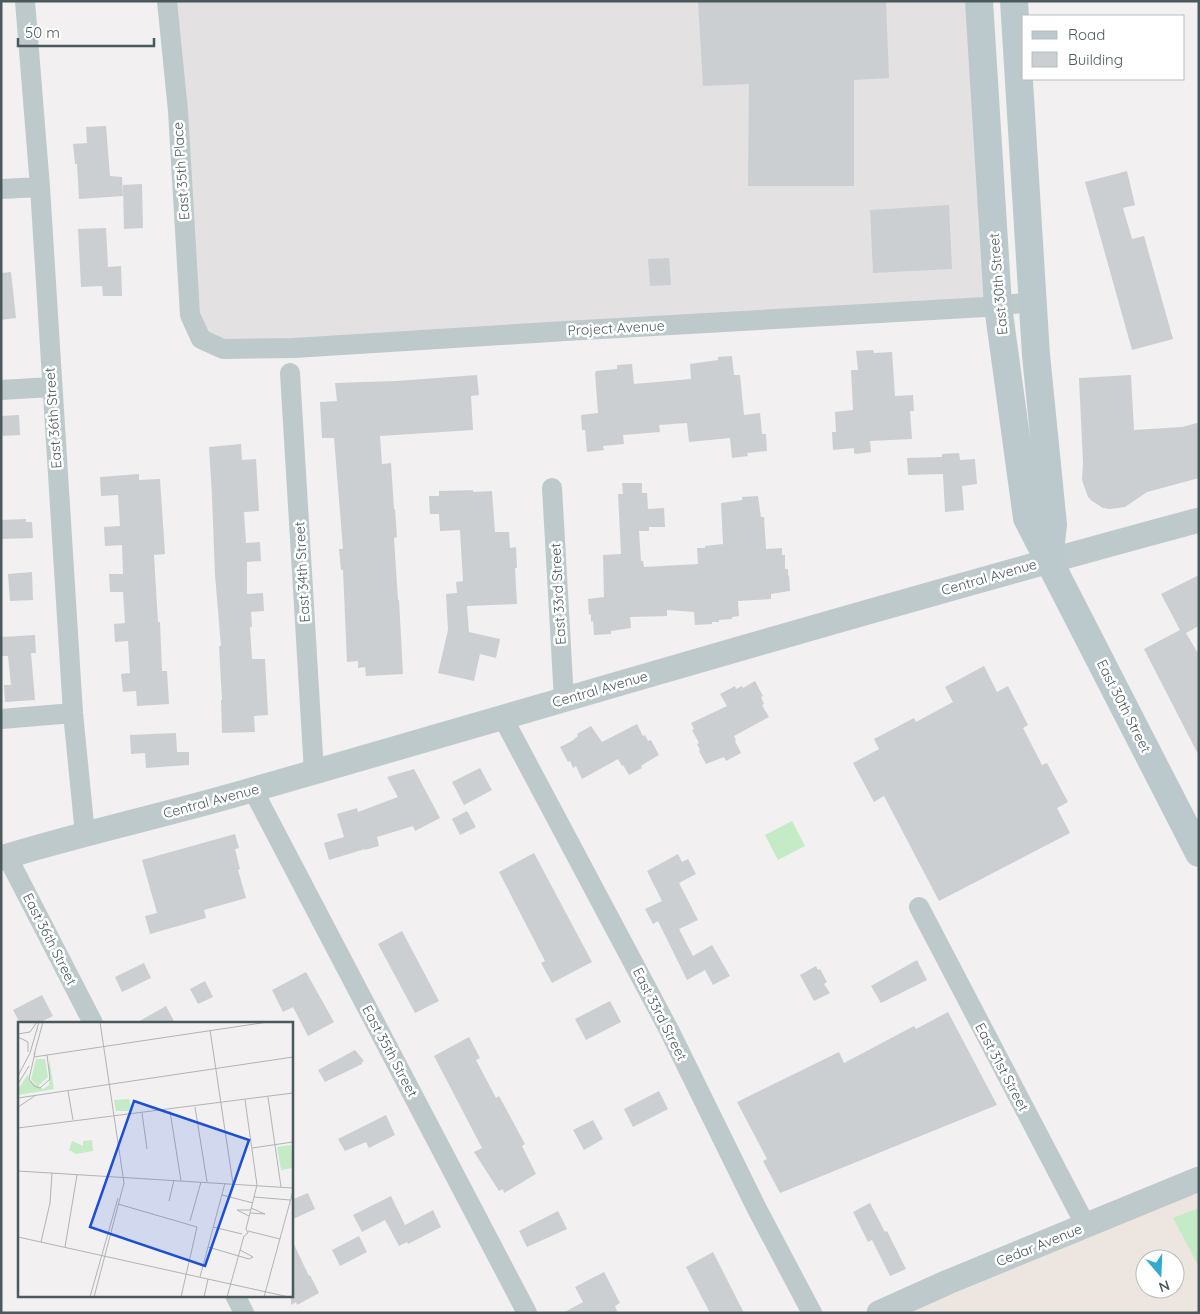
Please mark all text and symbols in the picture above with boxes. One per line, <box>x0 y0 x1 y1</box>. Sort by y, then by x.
scale bar <box>18 15 154 47</box>
legend <box>1022 15 1185 80</box>
text: 50 m <box>25 23 60 42</box>
text: Road <box>1068 25 1105 44</box>
text: Building <box>1068 50 1123 69</box>
street label: East 35th Place <box>169 121 193 221</box>
street label: East 30th Street <box>985 232 1011 336</box>
street label: Project Avenue <box>567 316 665 340</box>
street label: East 36th Street <box>40 367 66 469</box>
street label: East 34th Street <box>290 521 314 623</box>
street label: East 33rd Street <box>546 542 570 645</box>
street label: Central Avenue <box>939 555 1039 599</box>
street label: East 30th Street <box>1093 656 1155 756</box>
street label: Central Avenue <box>550 667 650 711</box>
street label: Central Avenue <box>161 780 261 822</box>
street label: East 36th Street <box>19 890 81 988</box>
street label: East 33rd Street <box>629 965 691 1064</box>
street label: East 35th Street <box>358 1002 422 1100</box>
street label: East 31st Street <box>971 1020 1033 1114</box>
inset map <box>18 1022 292 1296</box>
street label: Cedar Avenue <box>993 1220 1085 1270</box>
north arrow <box>1135 1249 1185 1299</box>
text: N <box>1156 1276 1172 1296</box>

